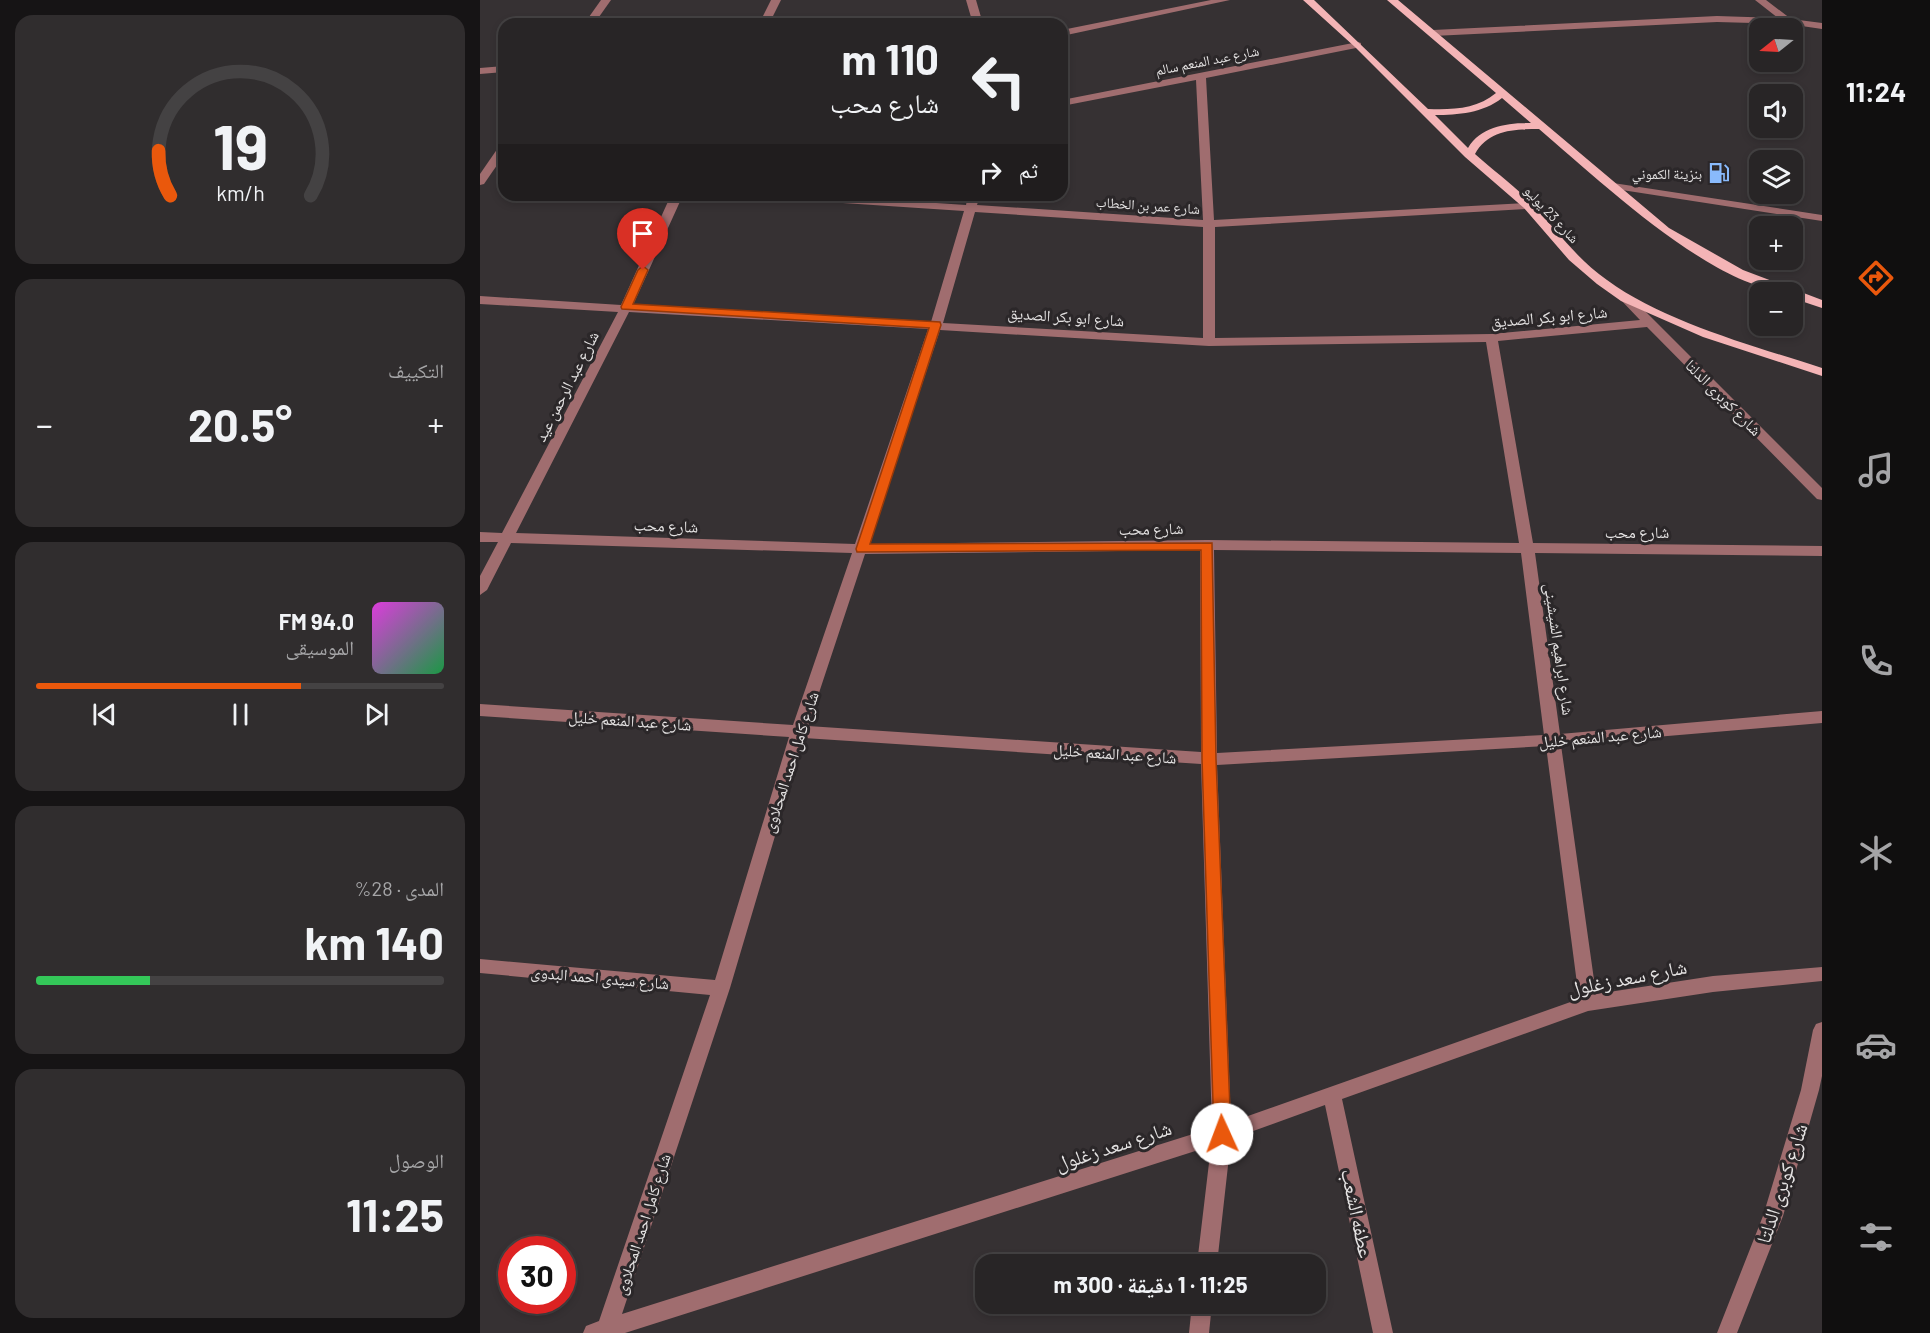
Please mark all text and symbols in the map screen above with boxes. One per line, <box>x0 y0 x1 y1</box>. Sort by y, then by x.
north arrow <box>1749 18 1803 72</box>
map controls <box>1749 18 1803 336</box>
text: 110 m <box>842 33 939 83</box>
icon: left <box>960 42 1038 120</box>
street label: شارع عبد المنعم سالم <box>1154 42 1261 80</box>
text: 11:24 <box>1846 75 1906 107</box>
button: sound <box>1749 84 1803 138</box>
text: شارع محب <box>830 86 939 118</box>
text: 19 <box>212 108 268 182</box>
button: layers <box>1749 150 1803 204</box>
icon: right <box>974 156 1007 189</box>
text: ثم <box>1019 156 1038 182</box>
fuel station icon: بنزينة الكموني <box>1707 161 1731 185</box>
place label: بنزينة الكموني <box>1632 165 1702 185</box>
text: km/h <box>216 181 264 206</box>
street label: شارع 23 يوليو <box>1520 182 1583 248</box>
street label: شارع عمر بن الخطاب <box>1095 193 1201 219</box>
pin <box>617 208 668 270</box>
button: + <box>1749 216 1803 270</box>
icon: arrive <box>626 217 659 250</box>
icon: directions <box>1855 257 1897 299</box>
button: − <box>1749 282 1803 336</box>
street label: شارع ابو بكر الصديق <box>1490 301 1608 333</box>
street label: شارع ابو بكر الصديق <box>1007 302 1125 332</box>
street label: شارع عبد الرحمن عيد <box>530 328 604 445</box>
street label: شارع كوبرى الدلتا <box>1681 355 1766 440</box>
text: التكييف <box>388 358 444 382</box>
text: 20.5° <box>188 397 292 451</box>
text: − <box>36 404 53 444</box>
text: + <box>428 404 444 444</box>
icon: music <box>1855 449 1897 491</box>
street label: شارع محب <box>633 514 699 538</box>
street label: شارع محب <box>1119 518 1184 540</box>
street label: شارع محب <box>1605 522 1669 543</box>
street label: شارع ابراهيم الشيشينى <box>1539 582 1579 717</box>
text: 94.0 FM <box>279 608 354 634</box>
text: الموسيقى <box>286 635 354 659</box>
icon: phone <box>1855 640 1897 682</box>
street label: شارع كامل احمد المحلاوى <box>758 689 824 836</box>
icon: previous <box>88 698 121 731</box>
icon: pause <box>224 698 257 731</box>
icon: next <box>360 698 393 731</box>
street label: شارع عبد المنعم خليل <box>568 706 692 736</box>
street label: شارع عبد المنعم خليل <box>1538 721 1662 753</box>
street label: شارع عبد المنعم خليل <box>1053 739 1177 769</box>
icon: climate <box>1855 832 1897 874</box>
text: المدى · 28% <box>355 876 444 900</box>
text: 140 km <box>305 915 444 969</box>
street label: شارع سعد زغلول <box>1565 954 1689 1002</box>
street label: شارع سيدى احمد البدوى <box>530 961 670 995</box>
icon: car <box>1855 1024 1897 1066</box>
position arrow <box>1190 1102 1254 1166</box>
street label: شارع سعد زغلول <box>1052 1115 1175 1177</box>
street label: شارع كوبرى الدلتا <box>1750 1120 1814 1247</box>
text: الوصول <box>389 1148 444 1172</box>
street label: شارع كامل احمد المحلاوى <box>610 1151 676 1298</box>
street label: عطفه الشعب <box>1336 1166 1379 1260</box>
text: 11:25 <box>346 1187 444 1241</box>
icon: filters <box>1855 1216 1897 1258</box>
speed limit sign: 30 <box>498 1236 576 1314</box>
text: 11:25 · 1 دقيقة · 300 m <box>1053 1271 1248 1297</box>

